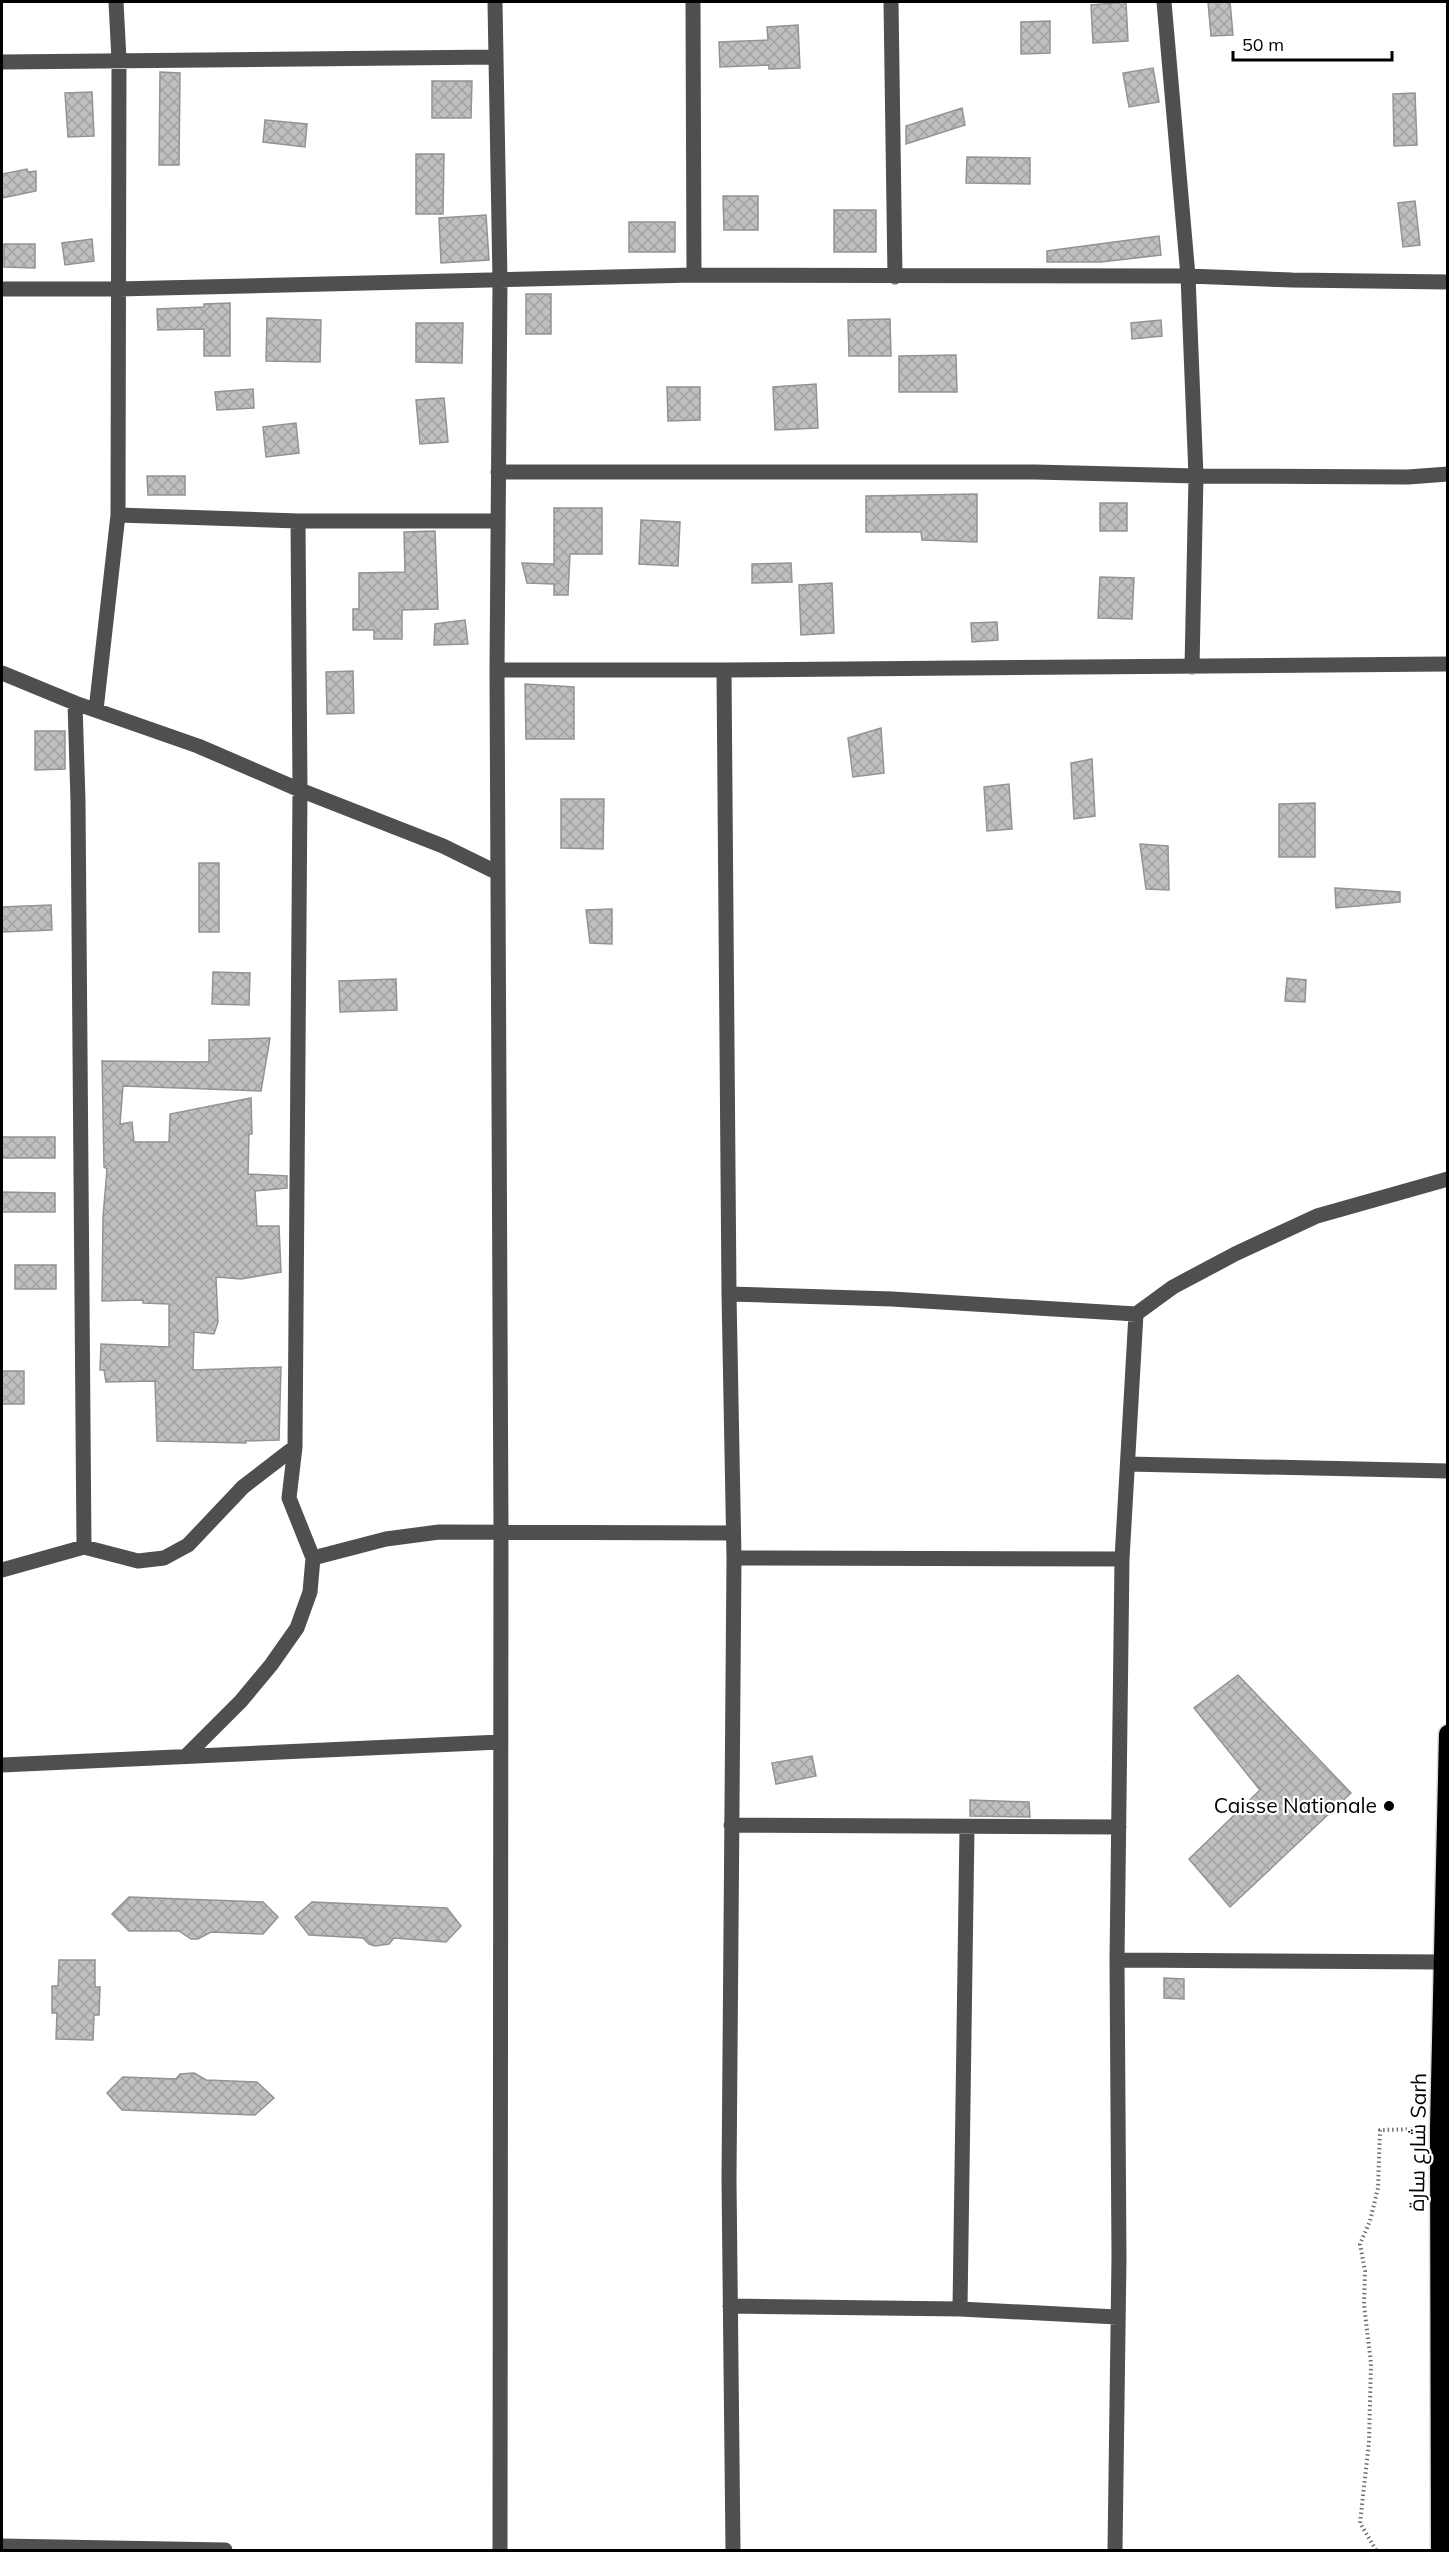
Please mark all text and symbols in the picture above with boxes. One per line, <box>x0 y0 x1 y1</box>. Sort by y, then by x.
scale bar <box>1233 24 1392 62</box>
text: 50 m <box>1242 33 1284 56</box>
place label: Caisse Nationale <box>1214 1792 1377 1818</box>
marker: Caisse Nationale <box>1382 1799 1396 1813</box>
street label: شارع سارة Sarh <box>1403 2072 1433 2212</box>

